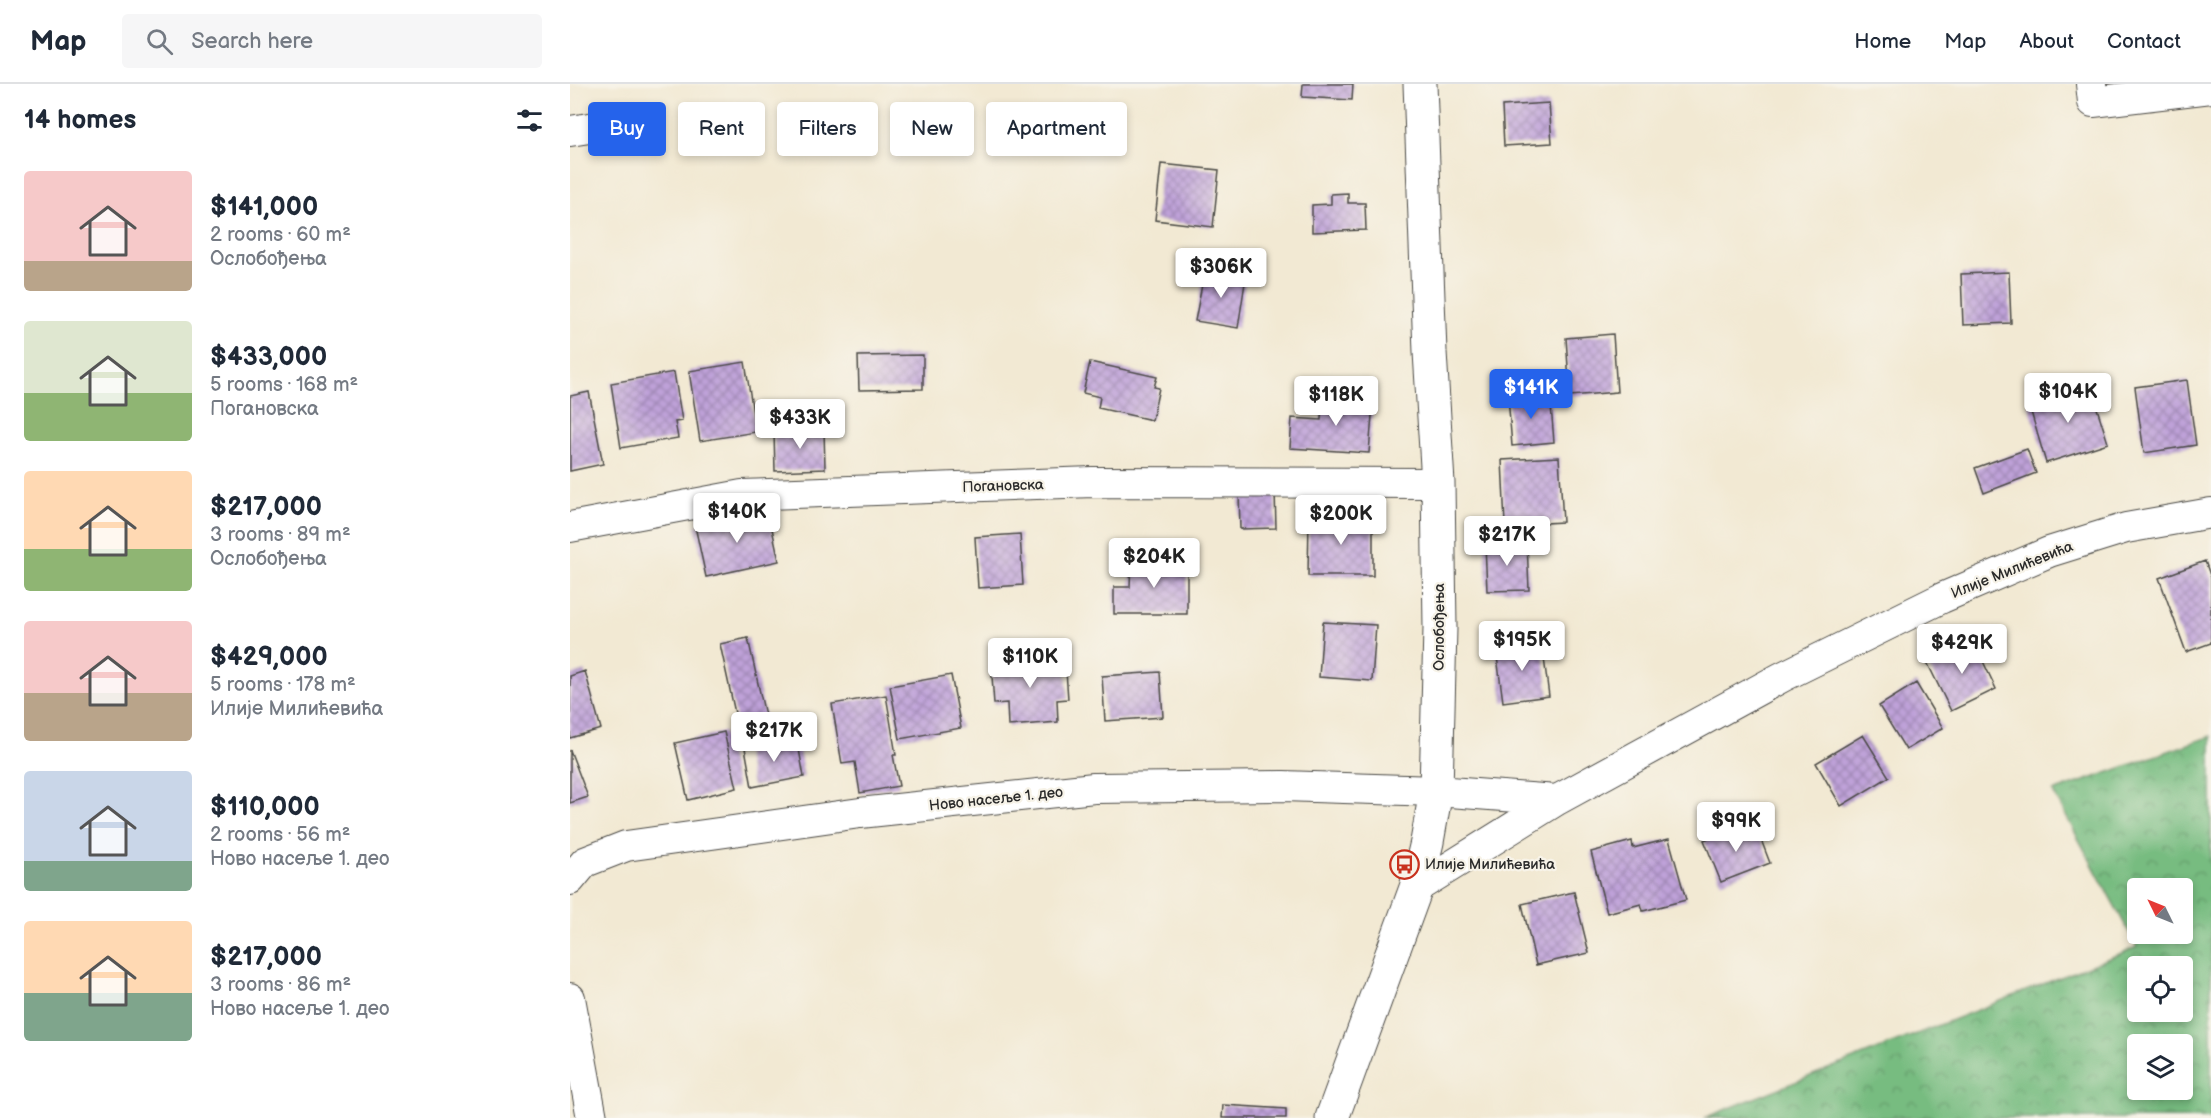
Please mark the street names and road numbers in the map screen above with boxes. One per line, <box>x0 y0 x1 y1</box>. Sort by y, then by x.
street label: Погановска <box>962 475 1044 497</box>
street label: Илије Милићевића <box>1948 537 2076 603</box>
street label: Ослобођења <box>1430 583 1449 671</box>
street label: Ново насеље 1. део <box>928 783 1064 815</box>

